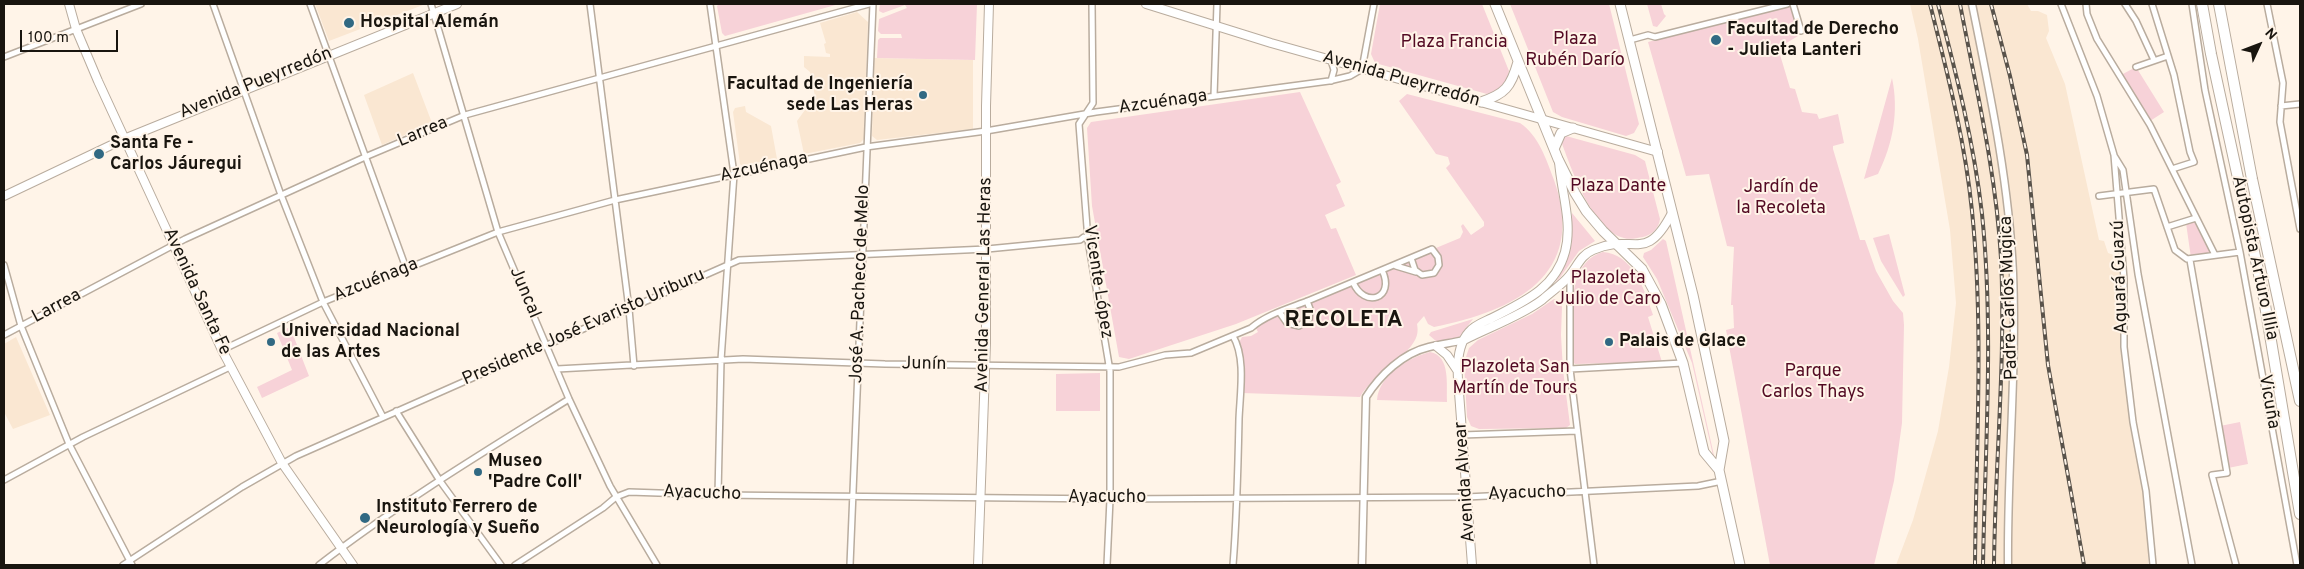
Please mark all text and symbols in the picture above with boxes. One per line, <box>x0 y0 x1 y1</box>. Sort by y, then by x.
place label: Hospital Alemán <box>360 12 499 34</box>
marker: Hospital Alemán <box>342 16 356 30</box>
place label: Facultad de Derecho - Julieta Lanteri <box>1727 19 1899 62</box>
scale bar <box>22 20 120 52</box>
north arrow <box>2234 20 2284 70</box>
text: N <box>2261 25 2280 44</box>
text: 100 m <box>28 29 69 48</box>
park label: Plaza Rubén Darío <box>1525 29 1625 72</box>
park label: Plaza Francia <box>1401 32 1507 54</box>
marker: Facultad de Derecho - Julieta Lanteri <box>1709 33 1723 47</box>
street label: Avenida Pueyrredón <box>177 44 335 124</box>
street label: Avenida Pueyrredón <box>1320 47 1482 113</box>
place label: Facultad de Ingeniería sede Las Heras <box>727 74 913 116</box>
street label: Azcuénaga <box>1117 86 1209 120</box>
marker: Facultad de Ingeniería sede Las Heras <box>917 89 929 101</box>
street label: Larrea <box>395 113 451 153</box>
place label: Santa Fe - Carlos Jáuregui <box>110 133 242 176</box>
marker: Santa Fe - Carlos Jáuregui <box>92 147 106 161</box>
street label: Azcuénaga <box>718 148 810 188</box>
street label: Autopista Arturo Illia <box>2226 174 2282 342</box>
park label: Plaza Dante <box>1570 176 1666 198</box>
street label: Avenida General Las Heras <box>972 177 998 393</box>
park label: Jardín de la Recoleta <box>1736 177 1826 220</box>
street label: José A. Pacheco de Melo <box>847 184 875 384</box>
street label: Padre Carlos Mugica <box>1996 216 2024 380</box>
street label: Aguará Guazú <box>2108 220 2134 334</box>
street label: Vicente López <box>1077 224 1117 340</box>
street label: Avenida Santa Fe <box>157 225 235 359</box>
street label: Azcuénaga <box>331 254 421 308</box>
street label: Juncal <box>504 264 544 322</box>
street label: Presidente José Evaristo Uriburu <box>460 265 708 391</box>
park label: Plazoleta Julio de Caro <box>1555 268 1661 310</box>
street label: Larrea <box>29 285 85 329</box>
district label: RECOLETA <box>1284 309 1404 335</box>
place label: Universidad Nacional de las Artes <box>281 321 460 364</box>
place label: Palais de Glace <box>1619 331 1746 353</box>
marker: Universidad Nacional de las Artes <box>265 336 277 348</box>
marker: Palais de Glace <box>1603 336 1615 348</box>
street label: Junín <box>901 354 947 376</box>
park label: Plazoleta San Martín de Tours <box>1452 357 1578 399</box>
park label: Parque Carlos Thays <box>1761 361 1865 404</box>
street label: Vicuña <box>2253 373 2283 431</box>
street label: Avenida Alvear <box>1451 421 1481 543</box>
place label: Museo 'Padre Coll' <box>488 451 582 494</box>
marker: Museo 'Padre Coll' <box>472 466 484 478</box>
street label: Ayacucho <box>662 482 742 506</box>
street label: Ayacucho <box>1487 482 1567 506</box>
street label: Ayacucho <box>1068 487 1146 509</box>
place label: Instituto Ferrero de Neurología y Sueño <box>376 497 540 540</box>
marker: Instituto Ferrero de Neurología y Sueño <box>358 511 372 525</box>

